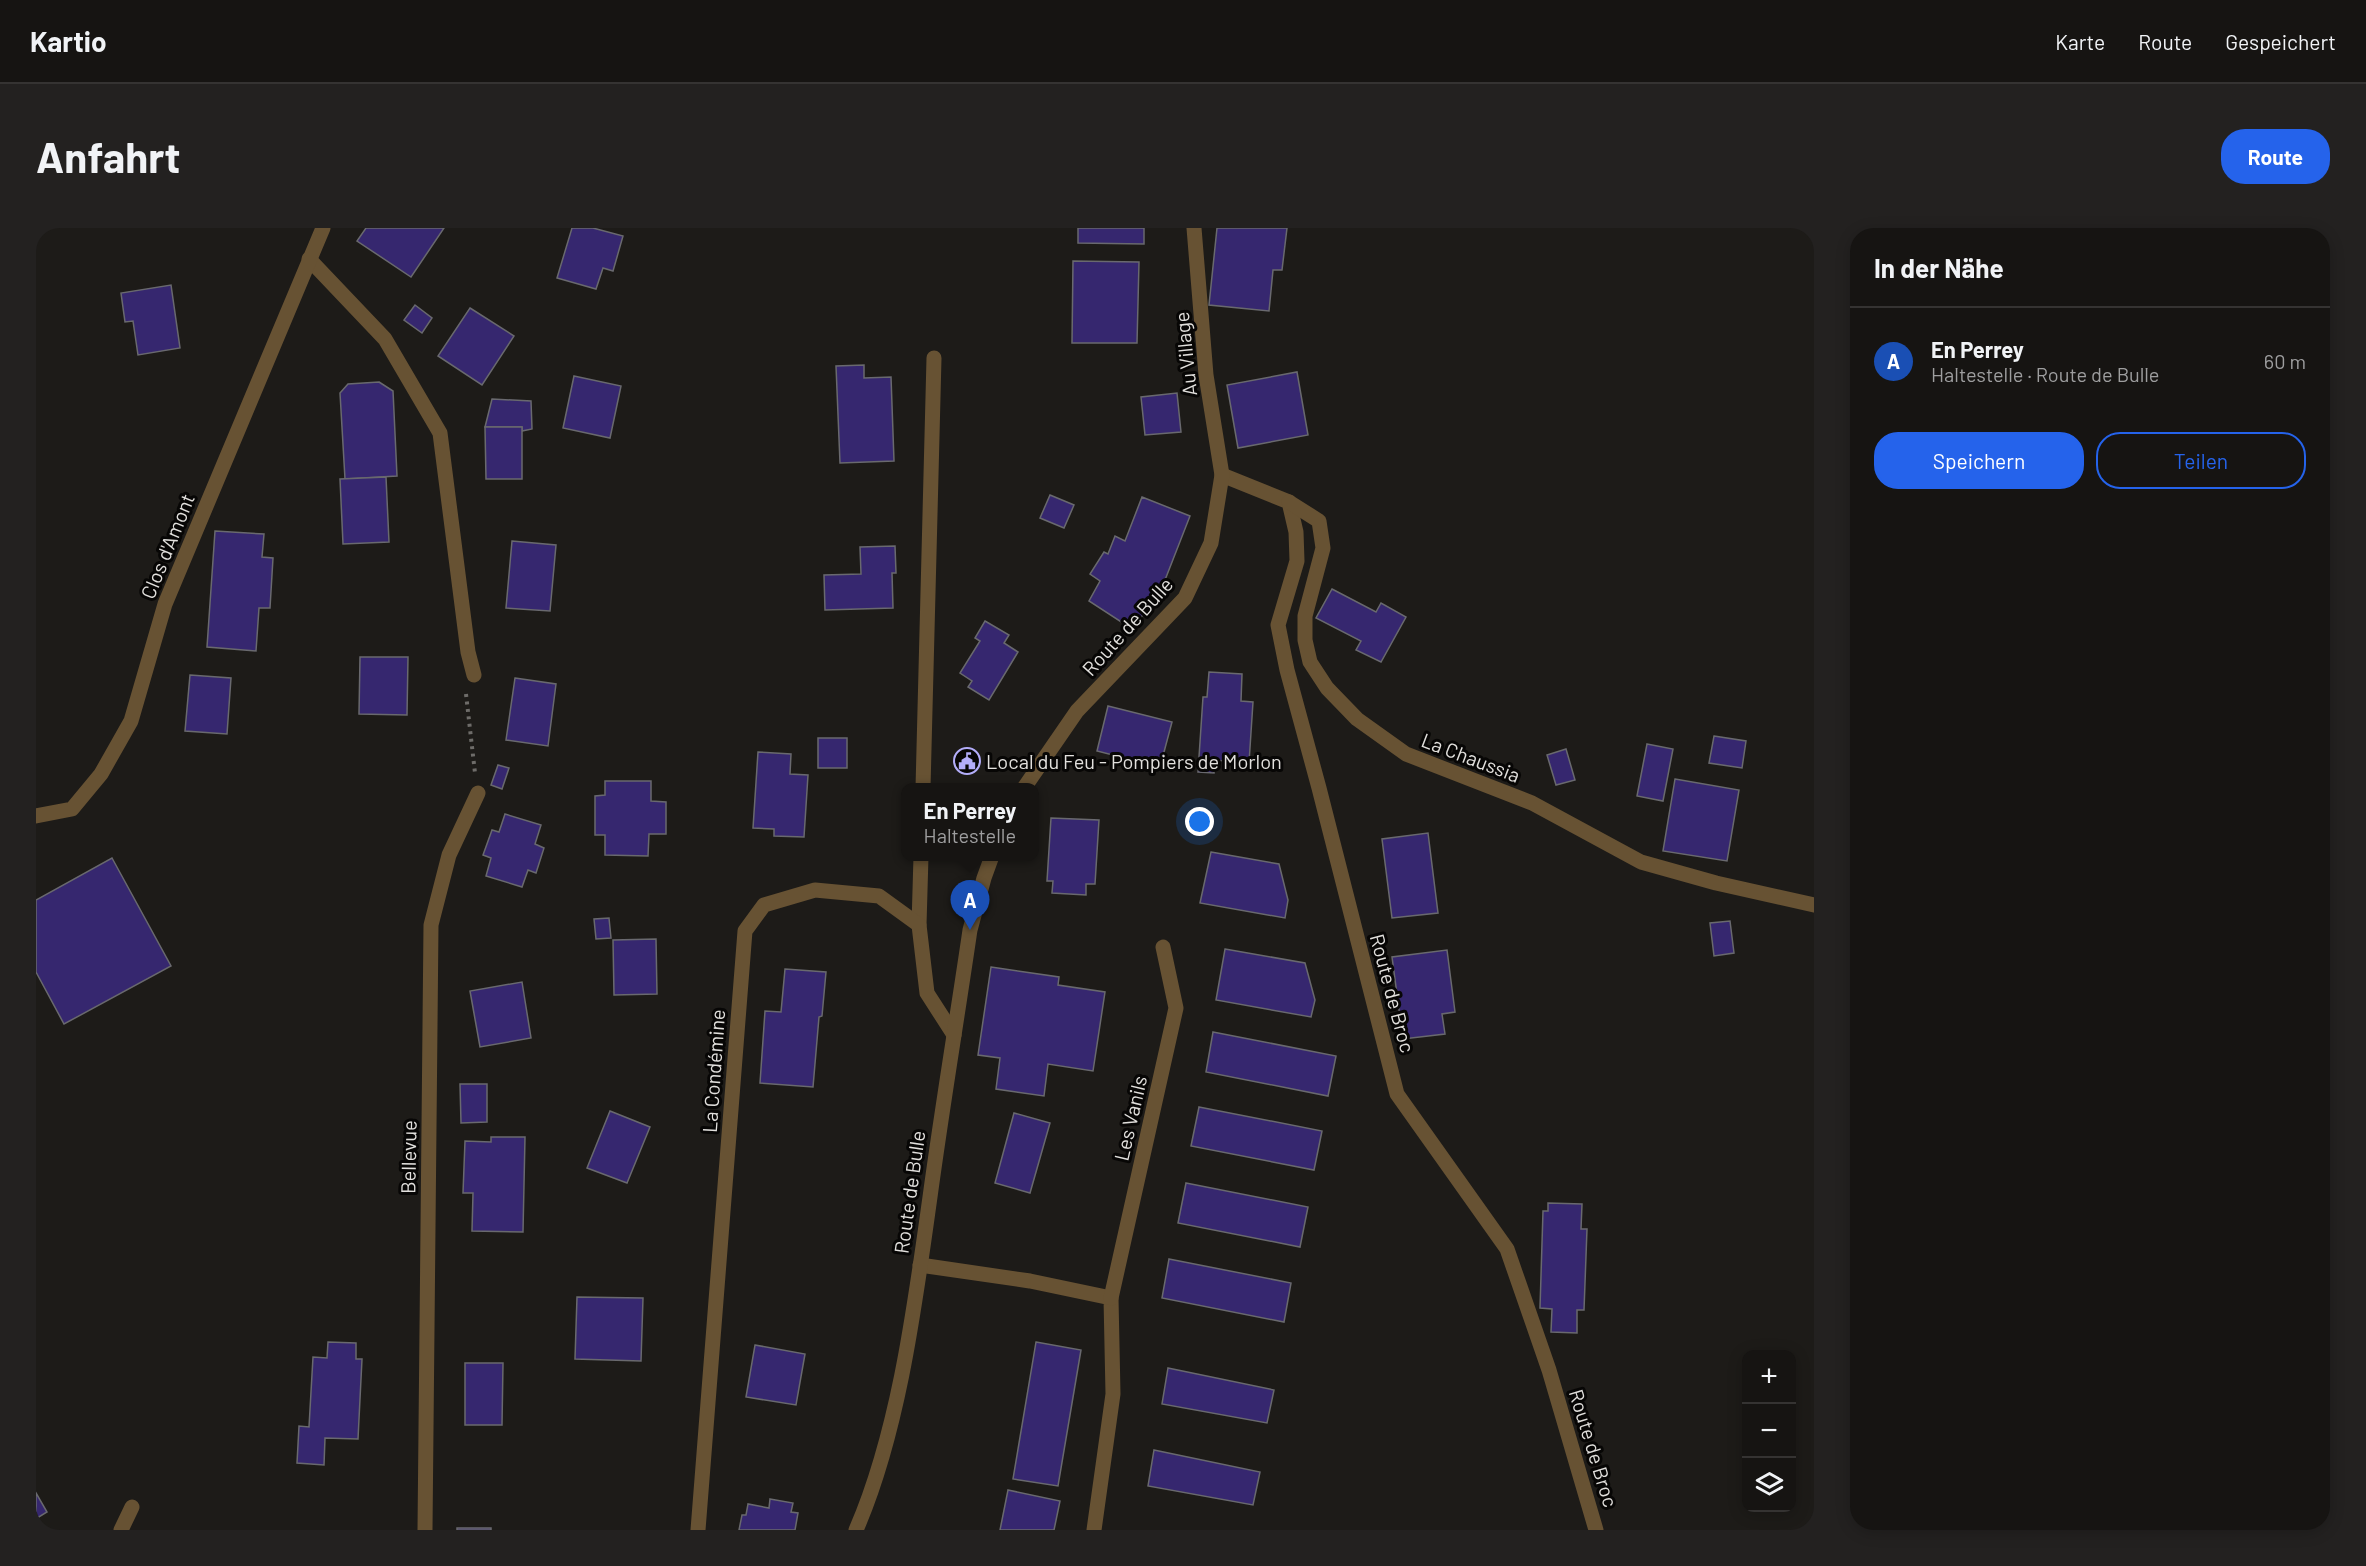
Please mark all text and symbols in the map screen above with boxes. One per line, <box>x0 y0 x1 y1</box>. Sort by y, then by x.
text: Kartio <box>30 24 107 58</box>
text: Karte <box>2055 29 2105 54</box>
text: Route <box>2138 29 2192 54</box>
text: Gespeichert <box>2225 29 2336 54</box>
button: Route <box>2221 129 2330 184</box>
text: Anfahrt <box>36 131 181 181</box>
text: In der Nähe <box>1874 252 2004 283</box>
street label: Au Village <box>1169 311 1201 397</box>
text: En Perrey <box>1931 336 2024 362</box>
text: A <box>1887 349 1900 373</box>
text: 60 m <box>2264 349 2306 373</box>
text: Haltestelle · Route de Bulle <box>1931 362 2160 386</box>
button: Speichern <box>1874 432 2084 489</box>
button: Teilen <box>2096 432 2306 489</box>
street label: Clos d'Amont <box>135 490 199 602</box>
street label: Route de Bulle <box>1077 572 1177 680</box>
street label: La Chaussia <box>1418 727 1524 787</box>
public building icon: Local du Feu - Pompiers de Morlon <box>952 746 982 776</box>
place label: Local du Feu - Pompiers de Morlon <box>986 749 1282 773</box>
popup <box>901 783 1039 861</box>
text: En Perrey <box>924 797 1016 823</box>
your location <box>1185 807 1214 836</box>
text: Haltestelle <box>924 823 1016 847</box>
pin: A <box>950 880 990 930</box>
street label: Route de Broc <box>1366 931 1420 1055</box>
street label: La Condémine <box>697 1008 729 1134</box>
street label: Les Vanils <box>1109 1073 1151 1163</box>
street label: Bellevue <box>395 1120 421 1194</box>
street label: Route de Bulle <box>888 1129 930 1255</box>
map controls <box>1742 1350 1796 1512</box>
button: + <box>1742 1350 1796 1404</box>
street label: Route de Broc <box>1565 1386 1623 1510</box>
button: − <box>1742 1404 1796 1458</box>
button: layers <box>1742 1458 1796 1512</box>

